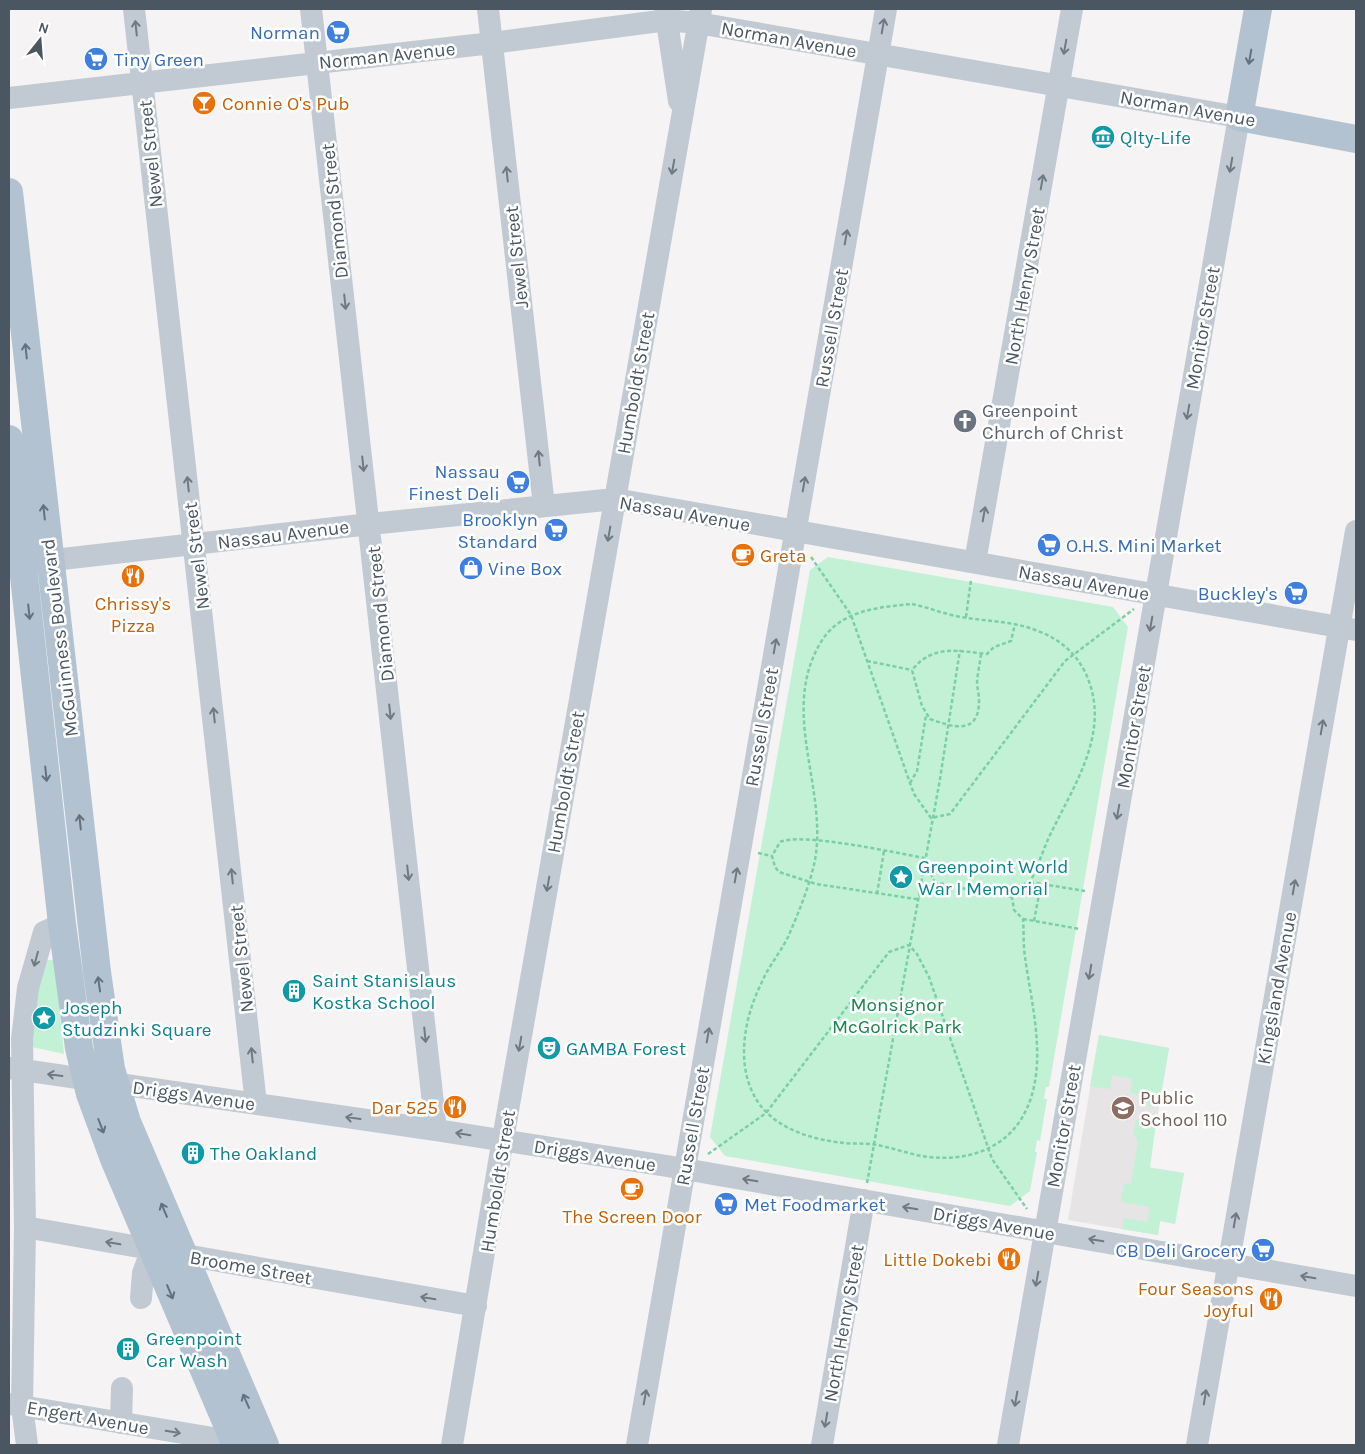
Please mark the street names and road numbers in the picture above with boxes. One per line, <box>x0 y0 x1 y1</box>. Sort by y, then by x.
street label: Norman Avenue <box>719 17 858 63</box>
street label: Norman Avenue <box>318 38 456 74</box>
street label: Norman Avenue <box>1118 86 1257 132</box>
street label: Newel Street <box>134 99 168 209</box>
street label: Diamond Street <box>317 142 353 280</box>
street label: Jewel Street <box>501 205 533 309</box>
street label: North Henry Street <box>1000 206 1050 367</box>
street label: Monitor Street <box>1181 265 1225 391</box>
street label: Russell Street <box>811 267 853 389</box>
street label: Humboldt Street <box>613 310 659 456</box>
street label: Nassau Avenue <box>618 492 752 536</box>
street label: Newel Street <box>179 501 215 611</box>
street label: Nassau Avenue <box>216 516 350 554</box>
street label: McGuinness Boulevard <box>37 538 83 738</box>
street label: Diamond Street <box>363 545 399 683</box>
street label: Nassau Avenue <box>1017 561 1151 605</box>
street label: Monitor Street <box>1112 664 1156 790</box>
street label: Russell Street <box>741 666 783 788</box>
street label: Humboldt Street <box>543 709 589 855</box>
street label: Newel Street <box>225 904 259 1014</box>
street label: Kingsland Avenue <box>1253 910 1301 1066</box>
street label: Monitor Street <box>1042 1063 1086 1189</box>
street label: Russell Street <box>672 1065 714 1187</box>
street label: Driggs Avenue <box>131 1076 257 1115</box>
street label: Humboldt Street <box>476 1108 520 1254</box>
street label: Driggs Avenue <box>532 1135 658 1177</box>
street label: Driggs Avenue <box>931 1202 1057 1246</box>
street label: North Henry Street <box>819 1243 869 1404</box>
street label: Broome Street <box>188 1246 314 1290</box>
street label: Engert Avenue <box>25 1396 151 1440</box>

